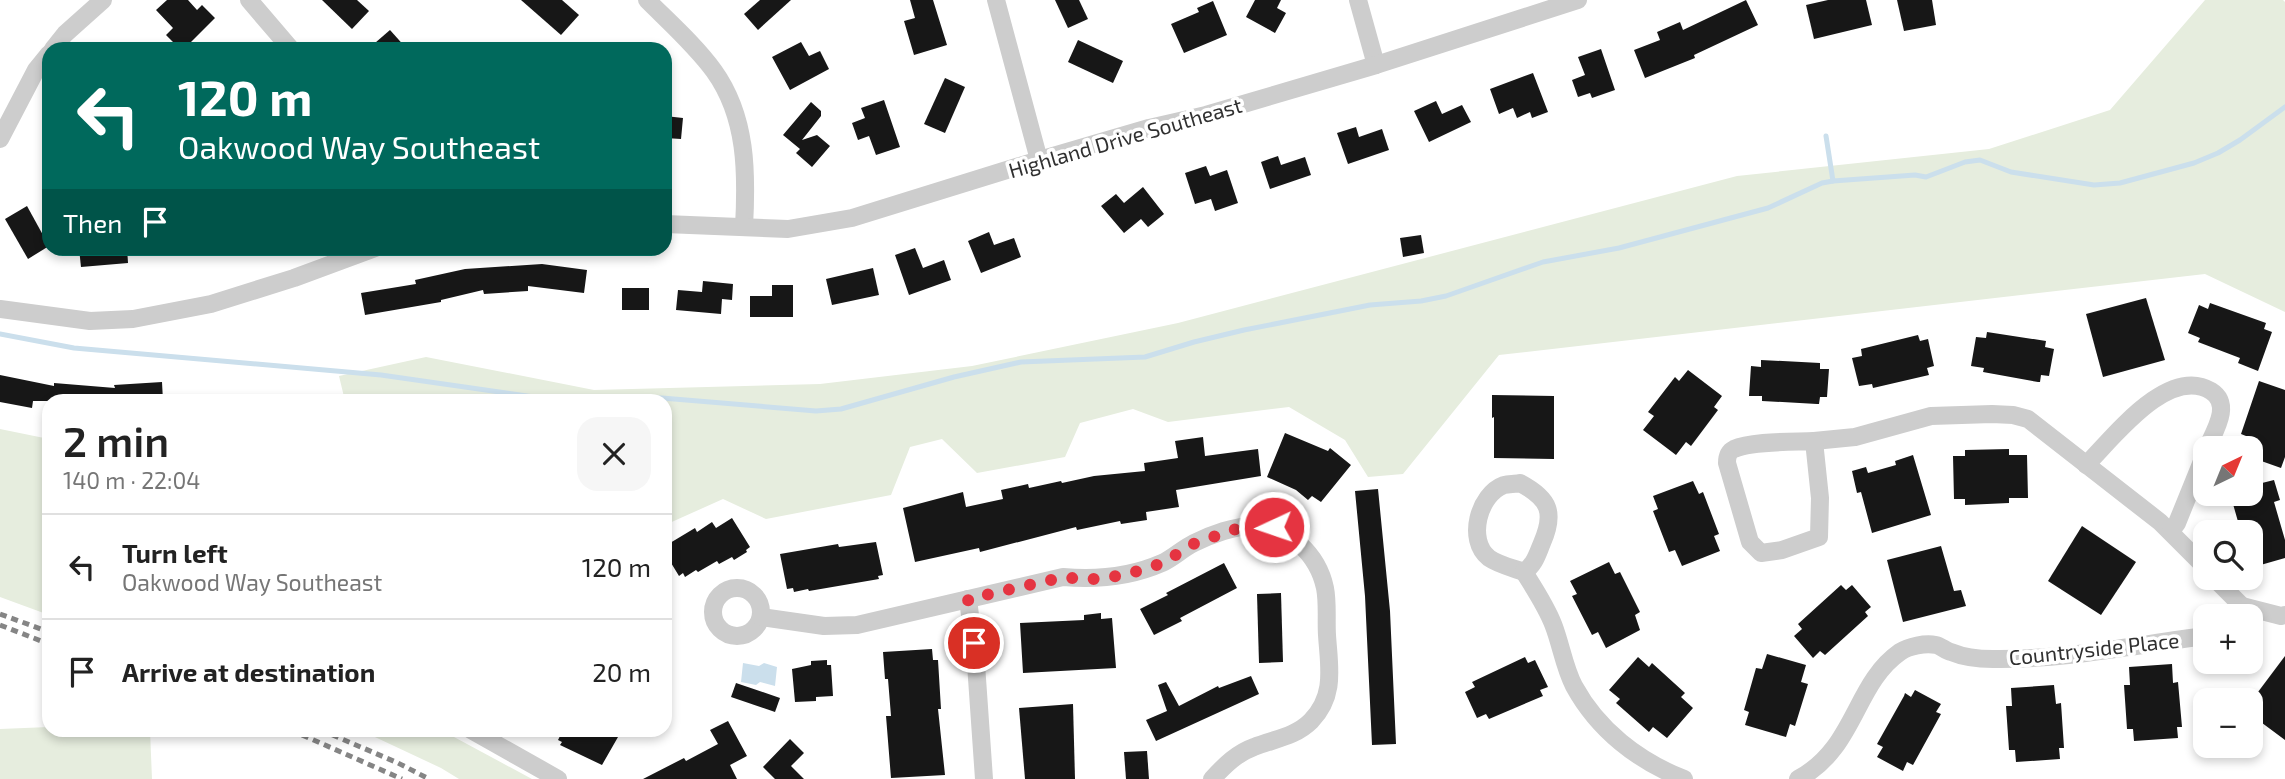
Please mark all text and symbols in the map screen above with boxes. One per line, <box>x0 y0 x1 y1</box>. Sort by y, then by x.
text: 120 m <box>178 67 312 126</box>
icon: left <box>63 70 154 161</box>
street label: Highland Drive Southeast <box>1005 92 1245 182</box>
text: Oakwood Way Southeast <box>178 127 540 165</box>
icon: arrive <box>136 203 174 241</box>
text: Then <box>63 207 122 238</box>
text: 2 min <box>63 415 169 465</box>
button: close <box>577 417 651 491</box>
north arrow <box>2193 436 2263 506</box>
map controls <box>2193 436 2263 758</box>
text: 140 m · 22:04 <box>63 466 200 494</box>
position arrow <box>1237 490 1311 564</box>
button: search <box>2193 520 2263 590</box>
text: Turn left <box>122 537 228 568</box>
icon: left <box>63 548 101 586</box>
text: 120 m <box>582 551 651 582</box>
text: Oakwood Way Southeast <box>122 568 382 596</box>
button: + <box>2193 604 2263 674</box>
pin <box>944 613 1004 673</box>
icon: arrive <box>955 624 993 662</box>
street label: Countryside Place <box>2008 627 2180 669</box>
icon: arrive <box>63 653 101 691</box>
text: Arrive at destination <box>122 656 375 687</box>
text: 20 m <box>592 656 651 687</box>
button: − <box>2193 688 2263 758</box>

